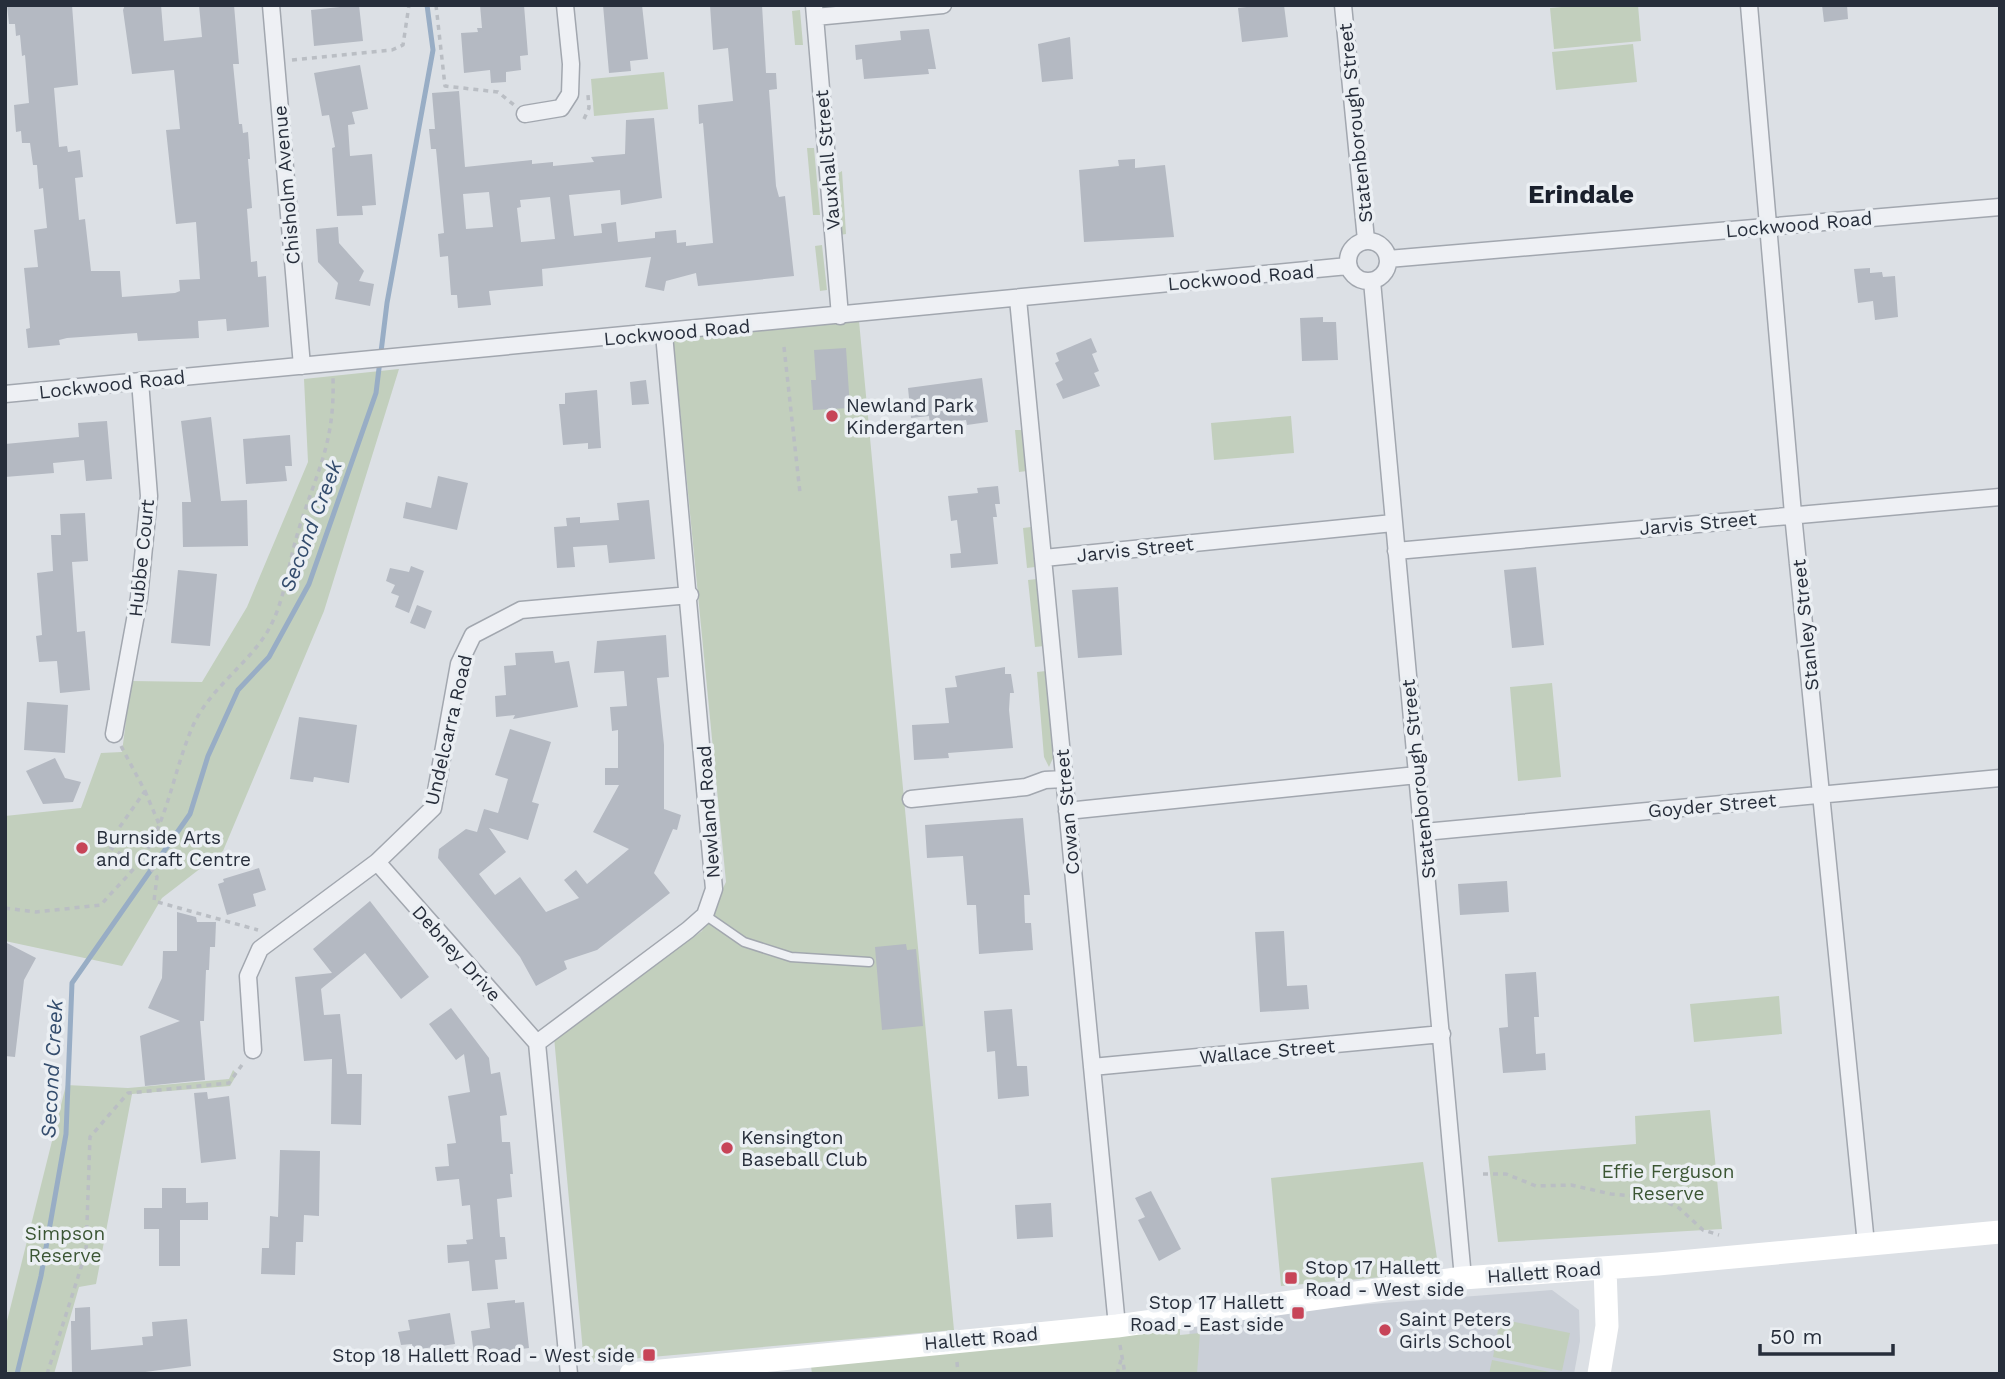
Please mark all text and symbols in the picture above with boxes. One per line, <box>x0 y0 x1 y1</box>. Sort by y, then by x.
street label: Statenborough Street <box>1334 22 1377 224</box>
street label: Vauxhall Street <box>810 89 845 231</box>
street label: Chisholm Avenue <box>268 104 305 266</box>
district label: Erindale <box>1528 179 1634 209</box>
street label: Lockwood Road <box>1725 207 1873 242</box>
street label: Lockwood Road <box>1167 260 1315 295</box>
street label: Lockwood Road <box>603 315 751 350</box>
street label: Lockwood Road <box>38 365 186 404</box>
place label: Newland Park Kindergarten <box>846 394 974 439</box>
marker: Newland Park Kindergarten <box>824 408 840 424</box>
water label: Second Creek <box>274 456 347 595</box>
street label: Hubbe Court <box>124 498 159 618</box>
street label: Jarvis Street <box>1638 507 1758 540</box>
street label: Jarvis Street <box>1075 532 1195 567</box>
street label: Stanley Street <box>1787 558 1824 692</box>
street label: Undelcarra Road <box>420 653 477 808</box>
street label: Statenborough Street <box>1397 678 1440 880</box>
street label: Newland Road <box>692 745 725 879</box>
street label: Cowan Street <box>1051 748 1084 876</box>
street label: Goyder Street <box>1647 788 1777 823</box>
place label: Burnside Arts and Craft Centre <box>96 826 251 871</box>
marker: Burnside Arts and Craft Centre <box>74 840 90 856</box>
street label: Debney Drive <box>407 900 506 1006</box>
water label: Second Creek <box>35 998 68 1139</box>
street label: Wallace Street <box>1198 1034 1336 1069</box>
place label: Kensington Baseball Club <box>741 1126 868 1171</box>
marker: Kensington Baseball Club <box>719 1140 735 1156</box>
park label: Effie Ferguson Reserve <box>1601 1160 1735 1205</box>
park label: Simpson Reserve <box>25 1222 105 1267</box>
place label: Stop 17 Hallett Road - West side <box>1305 1256 1465 1301</box>
street label: Hallett Road <box>1486 1257 1602 1288</box>
marker: Stop 17 Hallett Road - West side <box>1283 1270 1299 1286</box>
place label: Stop 17 Hallett Road - East side <box>1130 1291 1284 1336</box>
marker: Stop 17 Hallett Road - East side <box>1290 1305 1306 1321</box>
place label: Saint Peters Girls School <box>1399 1308 1511 1353</box>
scale bar <box>1760 1312 1893 1356</box>
street label: Hallett Road <box>923 1322 1039 1355</box>
marker: Saint Peters Girls School <box>1377 1322 1393 1338</box>
text: 50 m <box>1770 1324 1822 1349</box>
place label: Stop 18 Hallett Road - West side <box>332 1344 635 1367</box>
marker: Stop 18 Hallett Road - West side <box>641 1347 657 1363</box>

